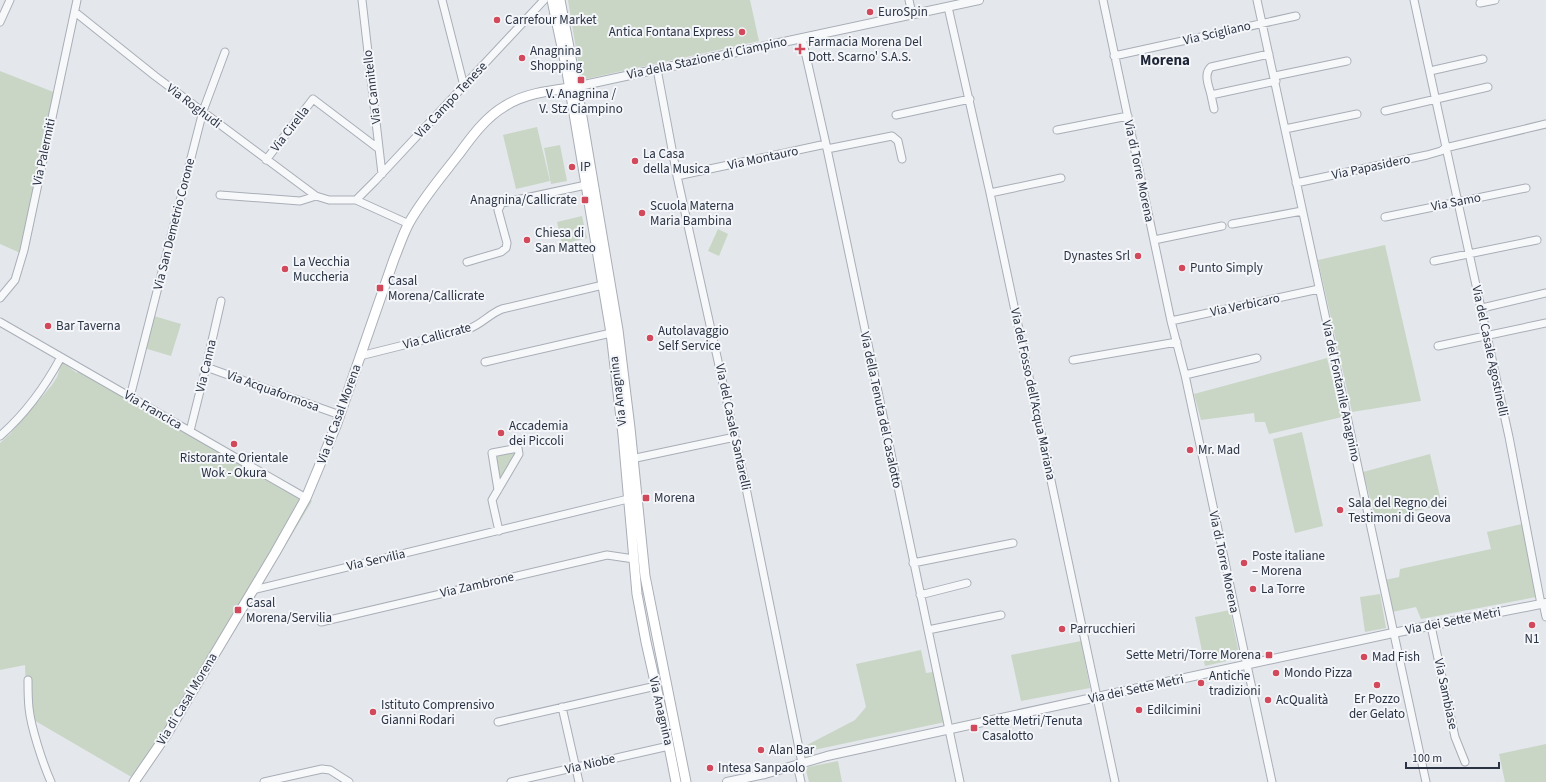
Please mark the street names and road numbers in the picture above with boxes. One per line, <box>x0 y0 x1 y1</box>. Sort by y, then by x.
street label: Via Scigliano <box>1181 16 1253 50</box>
street label: Via della Stazione di Ciampino <box>625 32 789 84</box>
street label: Via Cannitello <box>359 49 385 125</box>
street label: Via Campo Tenese <box>411 58 491 142</box>
street label: Via Roghudi <box>163 79 225 133</box>
street label: Via Cirella <box>266 102 314 156</box>
street label: Via Palermiti <box>28 117 60 187</box>
street label: Via di Torre Morena <box>1119 118 1159 224</box>
street label: Via Montauro <box>726 142 800 174</box>
street label: Via Papasidero <box>1330 150 1412 184</box>
street label: Via San Demetrio Corone <box>149 156 199 292</box>
street label: Via Samo <box>1430 188 1482 216</box>
street label: Via del Casale Agostinelli <box>1467 284 1513 418</box>
street label: Via Verbicaro <box>1209 289 1281 321</box>
street label: Via del Fosso dell'Acqua Mariana <box>1006 306 1060 482</box>
street label: Via Callicrate <box>401 318 473 354</box>
street label: Via del Fontanile Anagnino <box>1317 319 1365 463</box>
street label: Via della Tenuta del Casalotto <box>856 330 906 490</box>
street label: Via Canna <box>191 338 221 394</box>
street label: Via Anagnina <box>605 355 631 427</box>
street label: Via di Casal Morena <box>313 362 365 466</box>
street label: Via del Casale Santarelli <box>711 362 755 492</box>
street label: Via Acquaformosa <box>224 366 322 416</box>
street label: Via Francica <box>121 386 185 434</box>
street label: Via di Torre Morena <box>1204 509 1244 615</box>
street label: Via Servilia <box>345 545 407 575</box>
street label: Via Zambrone <box>438 568 516 602</box>
street label: Via dei Sette Metri <box>1404 603 1502 639</box>
street label: Via di Casal Morena <box>152 649 222 749</box>
street label: Via Sambiase <box>1430 657 1462 731</box>
street label: Via dei Sette Metri <box>1087 670 1185 708</box>
street label: Via Anagnina <box>644 675 678 747</box>
street label: Via Niobe <box>563 749 617 779</box>

